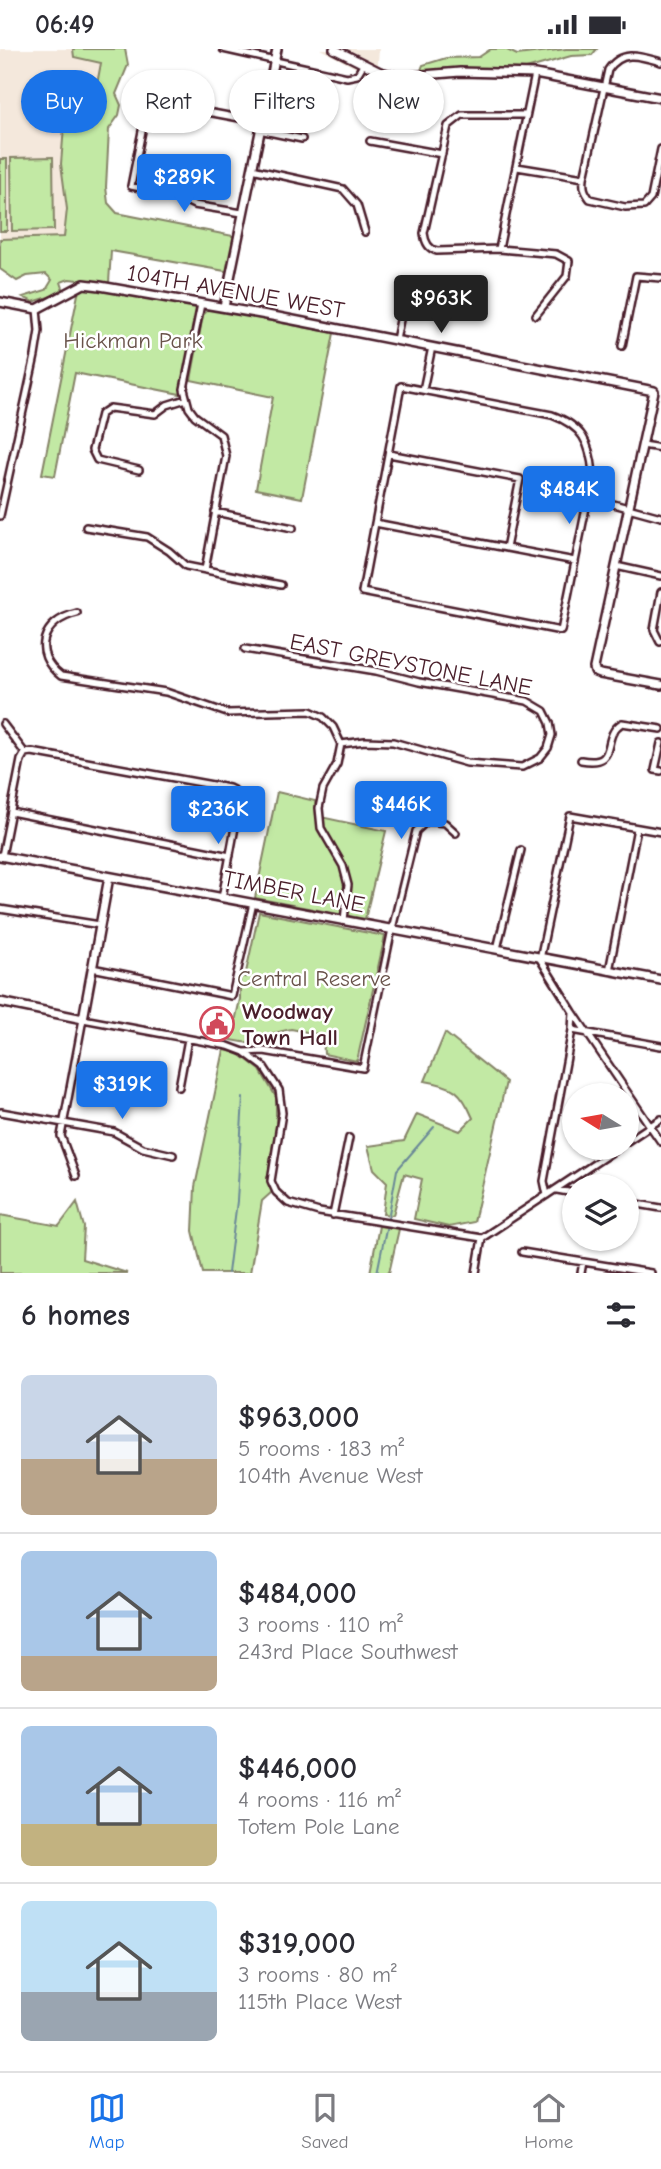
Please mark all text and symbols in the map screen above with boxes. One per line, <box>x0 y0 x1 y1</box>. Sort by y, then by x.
text: 06:49 <box>35 10 95 40</box>
chip: Buy <box>21 70 107 133</box>
chip: Rent <box>121 70 215 133</box>
chip: Filters <box>229 70 339 133</box>
chip: New <box>353 70 444 133</box>
pin: $289K <box>135 155 233 214</box>
text: $289K <box>153 163 215 190</box>
street label: 104TH AVENUE WEST <box>125 259 347 324</box>
pin: $963K <box>392 275 490 335</box>
text: $963K <box>410 284 472 311</box>
park label: Hickman Park <box>63 327 203 354</box>
pin: $484K <box>520 467 618 526</box>
text: $484K <box>539 475 599 502</box>
street label: EAST GREYSTONE LANE <box>288 628 534 701</box>
pin: $446K <box>352 781 450 841</box>
pin: $236K <box>169 787 267 846</box>
text: $446K <box>371 790 431 817</box>
text: $236K <box>187 795 249 822</box>
street label: TIMBER LANE <box>221 865 367 918</box>
park label: Central Reserve <box>237 965 391 992</box>
place label: Woodway Town Hall <box>242 998 338 1051</box>
public building icon: Woodway Town Hall <box>198 1005 236 1043</box>
pin: $319K <box>73 1061 171 1121</box>
text: $319K <box>92 1070 152 1097</box>
north arrow <box>562 1083 639 1160</box>
map controls <box>562 1083 639 1251</box>
button: layers <box>562 1174 639 1251</box>
icon: filters <box>602 1296 640 1334</box>
text: 6 homes <box>21 1298 130 1333</box>
text: $963,000 <box>238 1400 359 1435</box>
icon: home <box>77 1403 161 1487</box>
text: 5 rooms · 183 m² <box>238 1435 404 1462</box>
text: 104th Avenue West <box>238 1462 423 1489</box>
text: $484,000 <box>238 1576 357 1611</box>
icon: home <box>77 1579 161 1663</box>
text: 3 rooms · 110 m² <box>238 1611 403 1638</box>
text: 243rd Place Southwest <box>238 1638 458 1665</box>
text: $446,000 <box>238 1751 357 1786</box>
icon: home <box>77 1754 161 1838</box>
text: 4 rooms · 116 m² <box>238 1786 401 1813</box>
text: Totem Pole Lane <box>238 1813 400 1840</box>
text: $319,000 <box>238 1926 356 1961</box>
icon: home <box>77 1929 161 2013</box>
text: 3 rooms · 80 m² <box>238 1961 397 1988</box>
text: 115th Place West <box>238 1988 401 2015</box>
tab: Map <box>88 2089 126 2153</box>
tab: Saved <box>301 2089 349 2153</box>
tab: Home <box>524 2089 573 2153</box>

